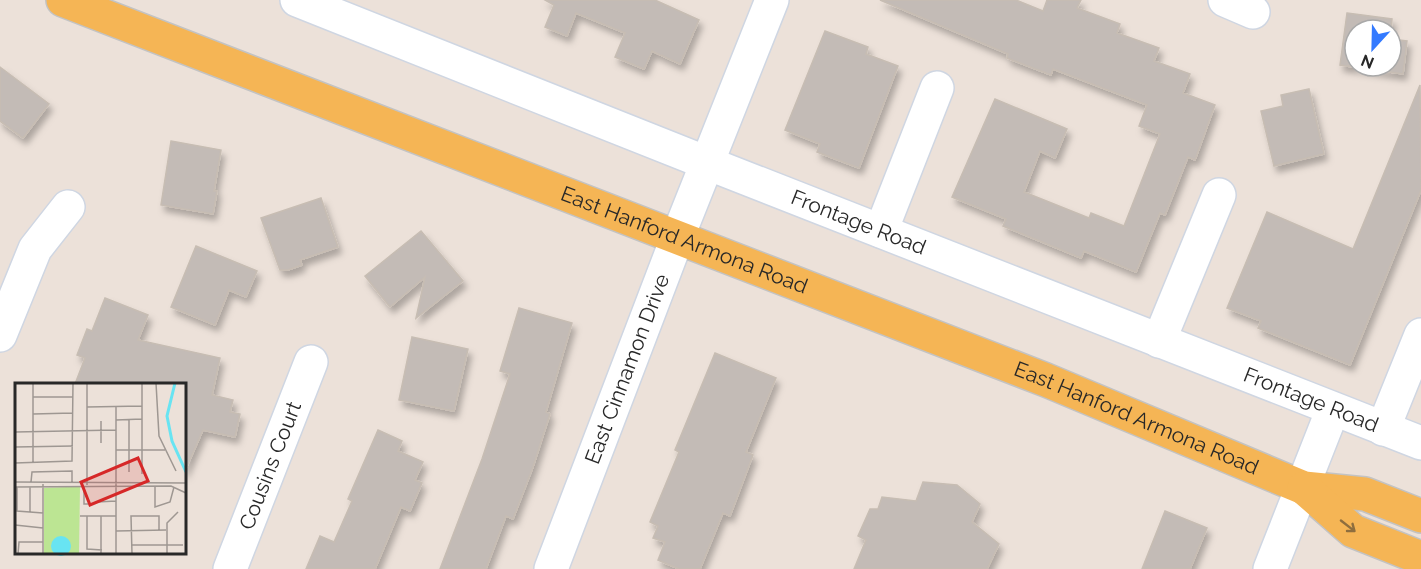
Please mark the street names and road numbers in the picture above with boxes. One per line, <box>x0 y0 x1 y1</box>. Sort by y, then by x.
street label: East Hanford Armona Road <box>557 181 811 299</box>
street label: Frontage Road <box>788 184 930 260</box>
street label: East Cinnamon Drive <box>579 270 674 467</box>
street label: East Hanford Armona Road <box>1011 356 1263 480</box>
street label: Frontage Road <box>1240 362 1382 437</box>
street label: Cousins Court <box>234 398 306 533</box>

